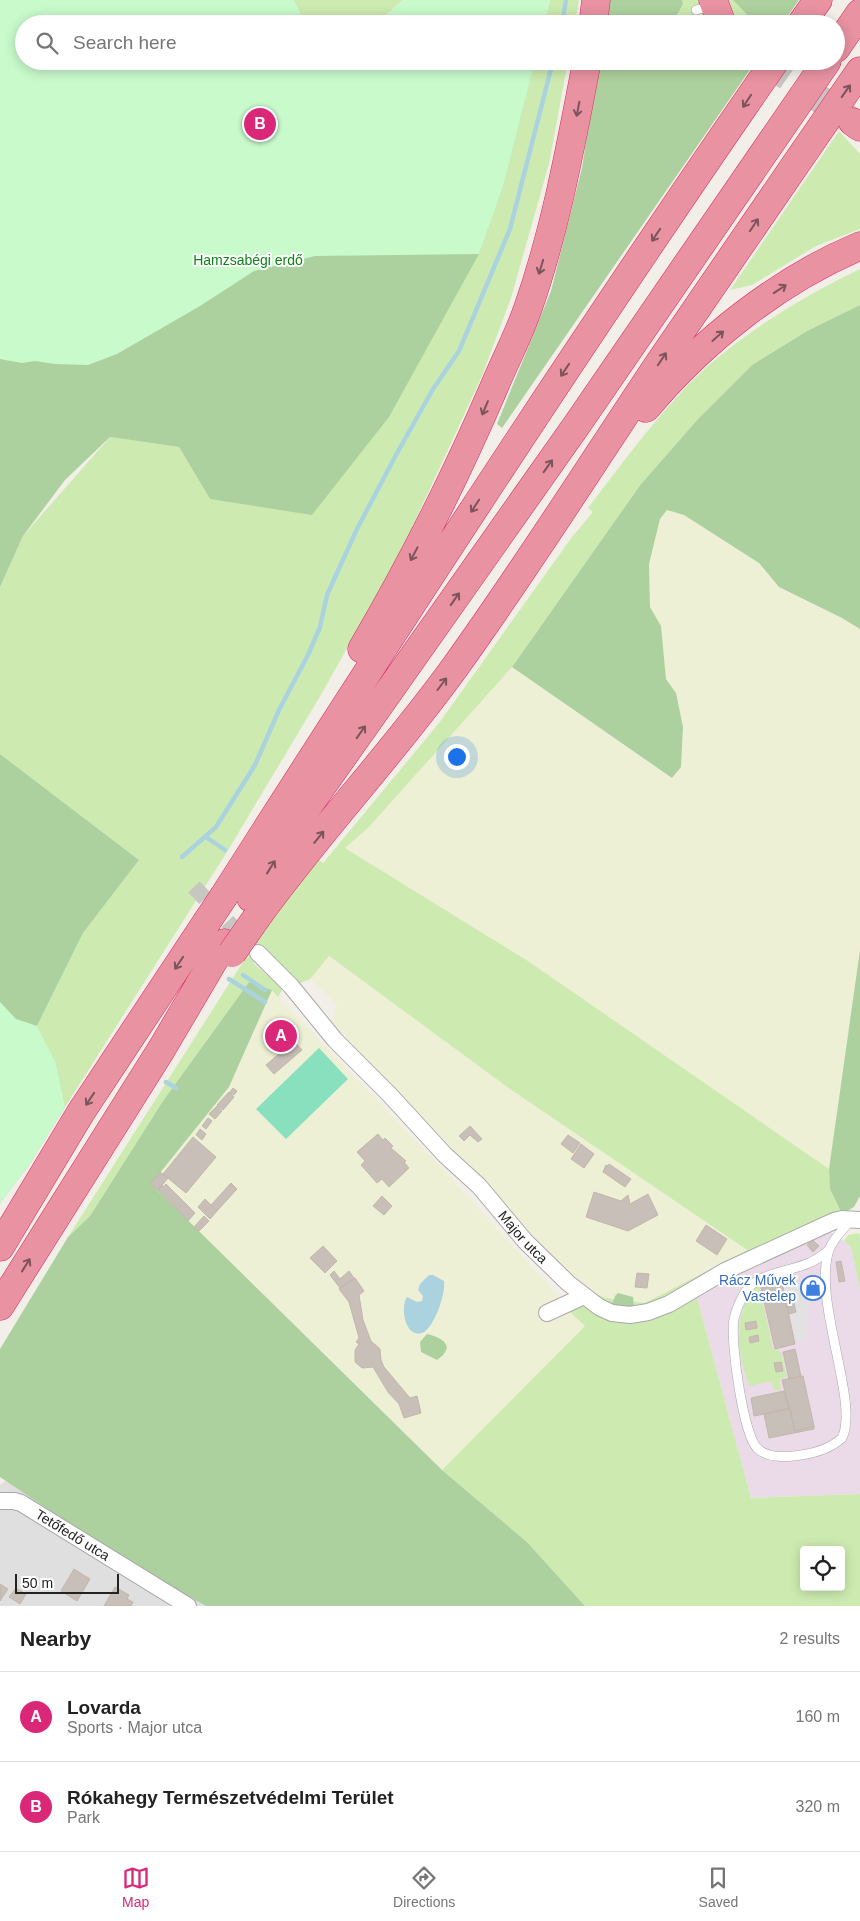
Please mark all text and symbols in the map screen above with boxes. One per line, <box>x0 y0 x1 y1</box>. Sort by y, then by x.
search box <box>15 15 845 70</box>
icon: search <box>33 29 61 57</box>
text: Search here <box>73 32 177 53</box>
one-way arrow <box>841 84 851 98</box>
one-way arrow <box>742 94 752 108</box>
one-way arrow <box>572 101 582 117</box>
pin: B <box>244 105 276 143</box>
one-way arrow <box>749 218 759 232</box>
one-way arrow <box>650 228 660 242</box>
park label: Hamzsabégi erdő <box>193 252 303 268</box>
one-way arrow <box>535 259 545 275</box>
one-way arrow <box>773 284 787 294</box>
one-way arrow <box>712 330 725 342</box>
one-way arrow <box>657 352 667 366</box>
one-way arrow <box>560 363 570 377</box>
one-way arrow <box>480 400 489 415</box>
one-way arrow <box>543 459 553 473</box>
one-way arrow <box>470 499 481 513</box>
one-way arrow <box>409 546 418 561</box>
one-way arrow <box>450 592 460 606</box>
one-way arrow <box>436 678 447 691</box>
one-way arrow <box>356 725 366 739</box>
your location <box>444 744 470 770</box>
one-way arrow <box>314 831 325 844</box>
one-way arrow <box>266 860 276 874</box>
one-way arrow <box>174 956 184 970</box>
pin: A <box>265 1017 297 1055</box>
one-way arrow <box>85 1092 95 1106</box>
street label: Major utca <box>495 1208 551 1267</box>
one-way arrow <box>21 1259 31 1273</box>
place label: Rácz Művek Vastelep <box>719 1272 797 1304</box>
shop icon: Rácz Művek Vastelep <box>800 1275 826 1301</box>
street label: Tetőfedő utca <box>33 1506 113 1564</box>
map controls <box>800 1546 845 1591</box>
button: locate <box>800 1546 845 1591</box>
scale bar <box>15 1571 119 1594</box>
text: 50 m <box>22 1575 53 1591</box>
text: Nearby <box>20 1627 91 1650</box>
text: 2 results <box>780 1630 840 1647</box>
text: Lovarda <box>67 1697 141 1718</box>
text: A <box>30 1708 42 1725</box>
text: 160 m <box>796 1708 840 1725</box>
text: Sports · Major utca <box>67 1719 202 1736</box>
text: Rókahegy Természetvédelmi Terület <box>67 1787 394 1808</box>
text: B <box>30 1798 42 1815</box>
text: 320 m <box>796 1798 840 1815</box>
text: Park <box>67 1809 100 1826</box>
tab: Map <box>122 1864 150 1910</box>
tab: Directions <box>393 1864 455 1910</box>
tab: Saved <box>699 1864 738 1910</box>

